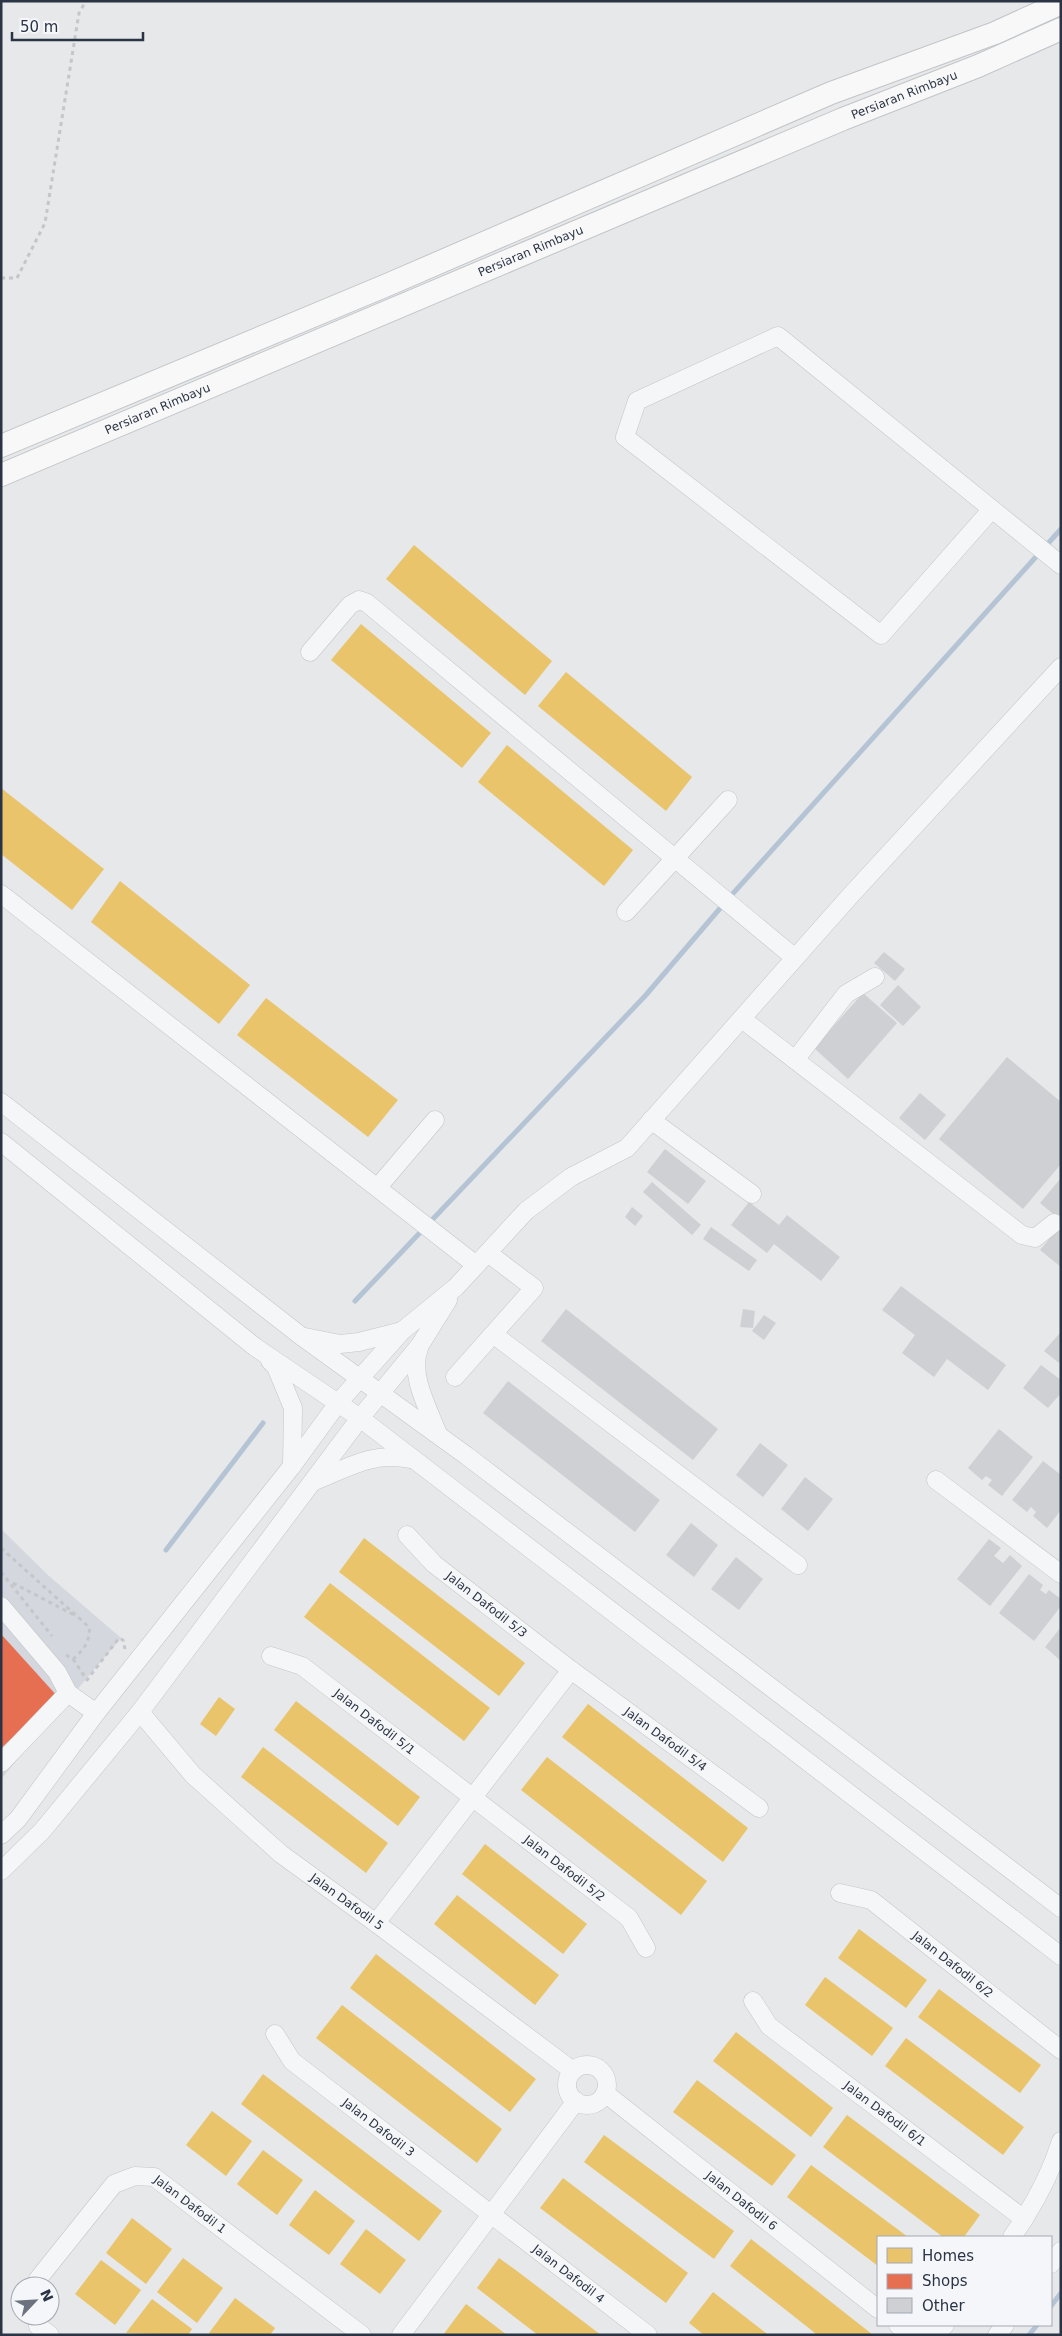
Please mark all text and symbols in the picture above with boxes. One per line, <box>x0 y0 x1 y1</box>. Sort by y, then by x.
scale bar <box>12 10 144 42</box>
text: 50 m <box>20 18 58 36</box>
street label: Persiaran Rimbayu <box>849 68 959 122</box>
street label: Persiaran Rimbayu <box>476 223 585 280</box>
street label: Persiaran Rimbayu <box>103 380 212 437</box>
street label: Jalan Dafodil 5/3 <box>442 1568 530 1640</box>
street label: Jalan Dafodil 5/1 <box>330 1686 418 1757</box>
street label: Jalan Dafodil 5/4 <box>621 1704 709 1774</box>
street label: Jalan Dafodil 5/2 <box>520 1832 608 1904</box>
street label: Jalan Dafodil 5 <box>307 1870 386 1933</box>
street label: Jalan Dafodil 6/2 <box>909 1928 996 2001</box>
street label: Jalan Dafodil 6/1 <box>840 2078 928 2149</box>
street label: Jalan Dafodil 3 <box>339 2095 417 2160</box>
street label: Jalan Dafodil 6 <box>702 2168 780 2233</box>
street label: Jalan Dafodil 1 <box>150 2172 229 2236</box>
legend <box>877 2236 1052 2326</box>
street label: Jalan Dafodil 4 <box>529 2241 607 2306</box>
text: Homes <box>922 2247 974 2265</box>
text: Shops <box>922 2272 968 2290</box>
north arrow <box>10 2276 60 2326</box>
text: N <box>37 2287 57 2304</box>
text: Other <box>922 2297 965 2315</box>

